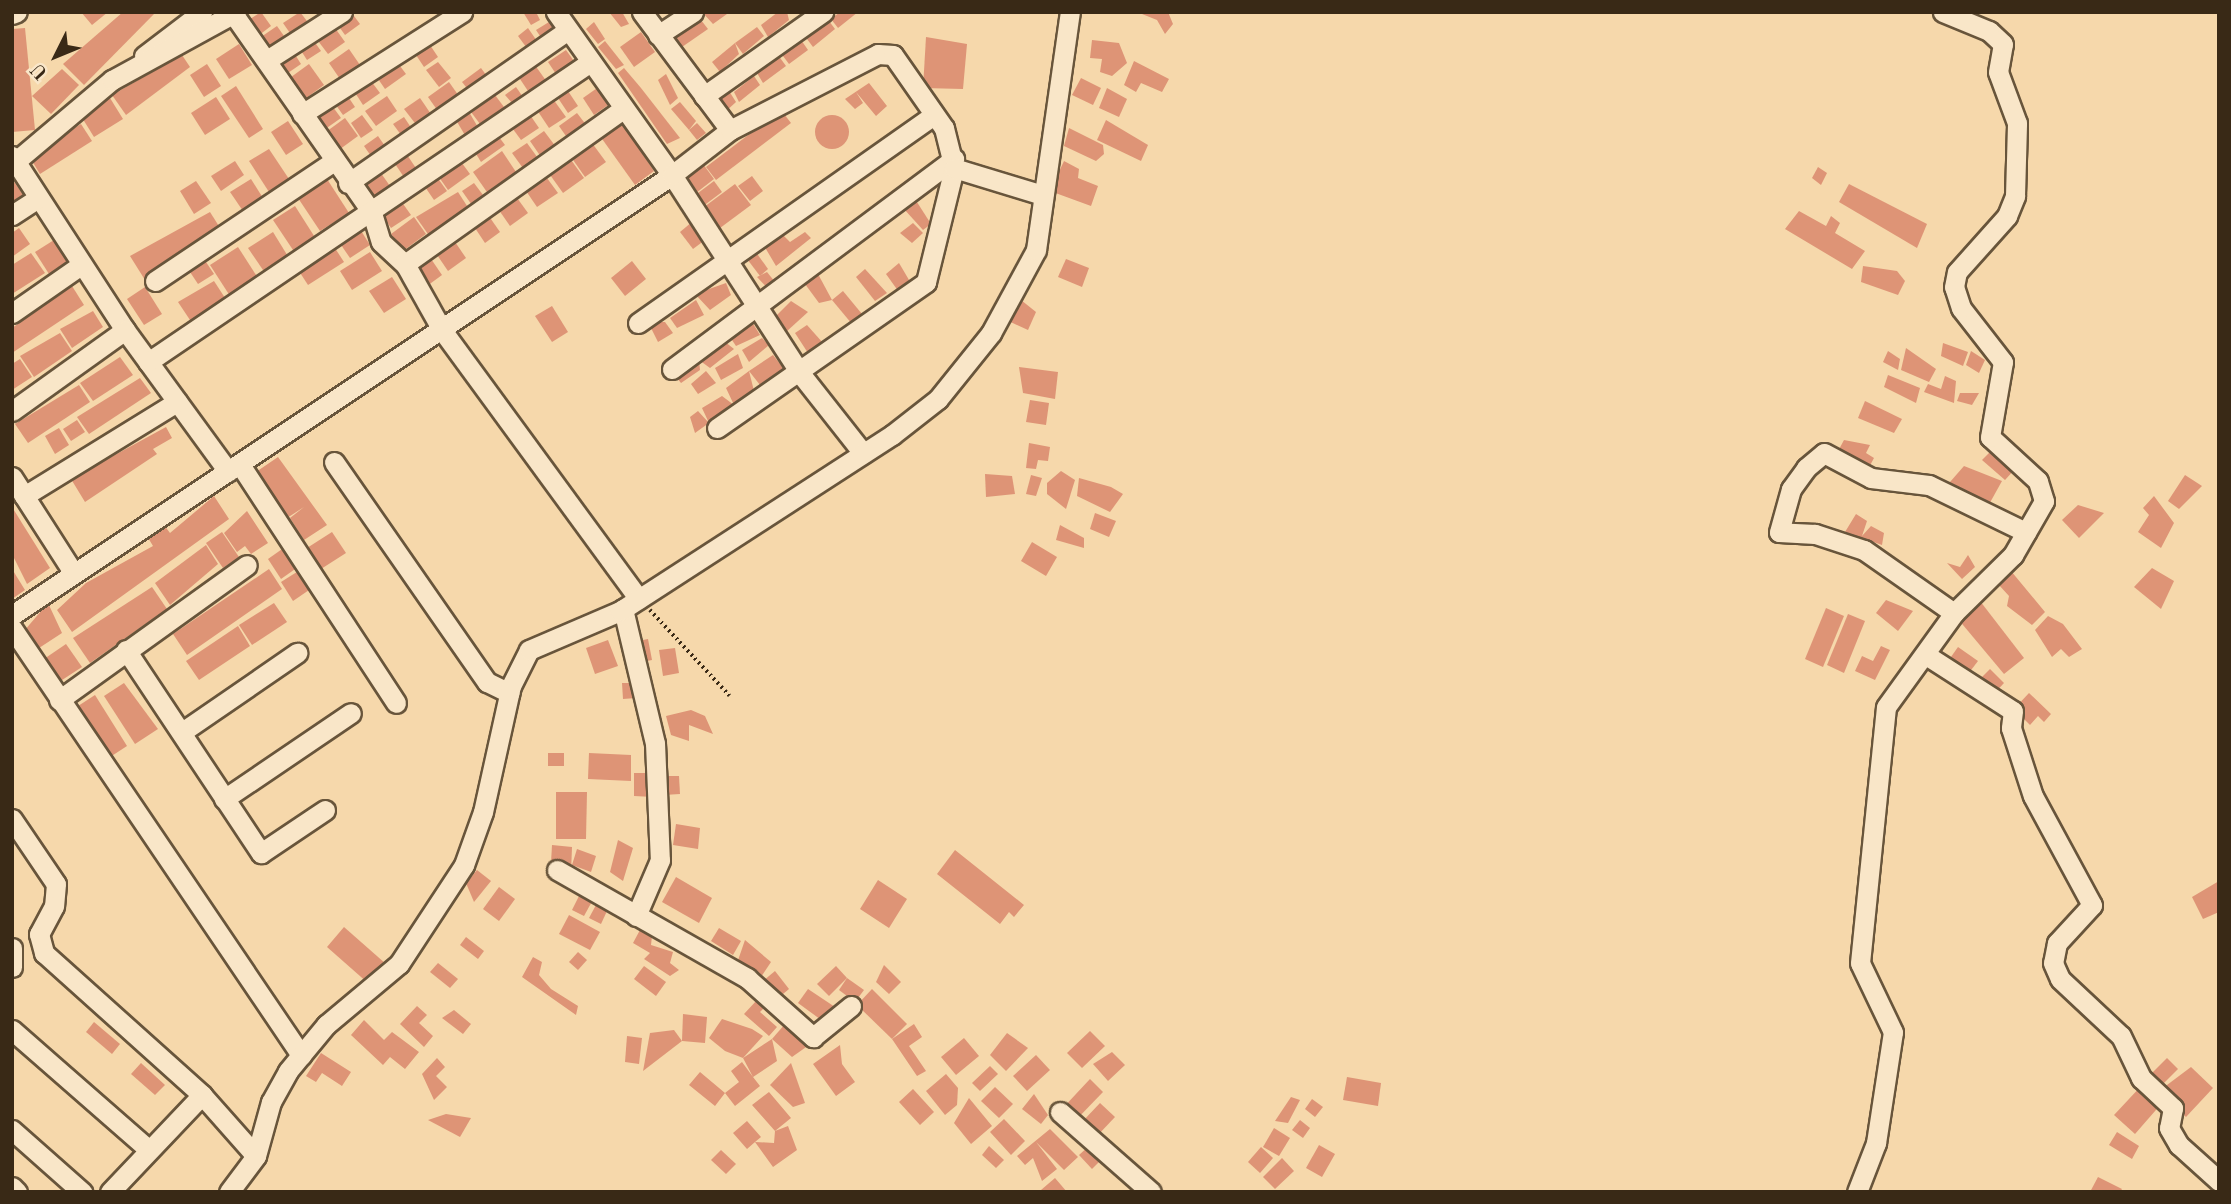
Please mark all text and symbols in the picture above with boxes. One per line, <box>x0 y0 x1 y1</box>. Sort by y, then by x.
north arrow <box>21 21 91 91</box>
text: U <box>28 59 52 83</box>

